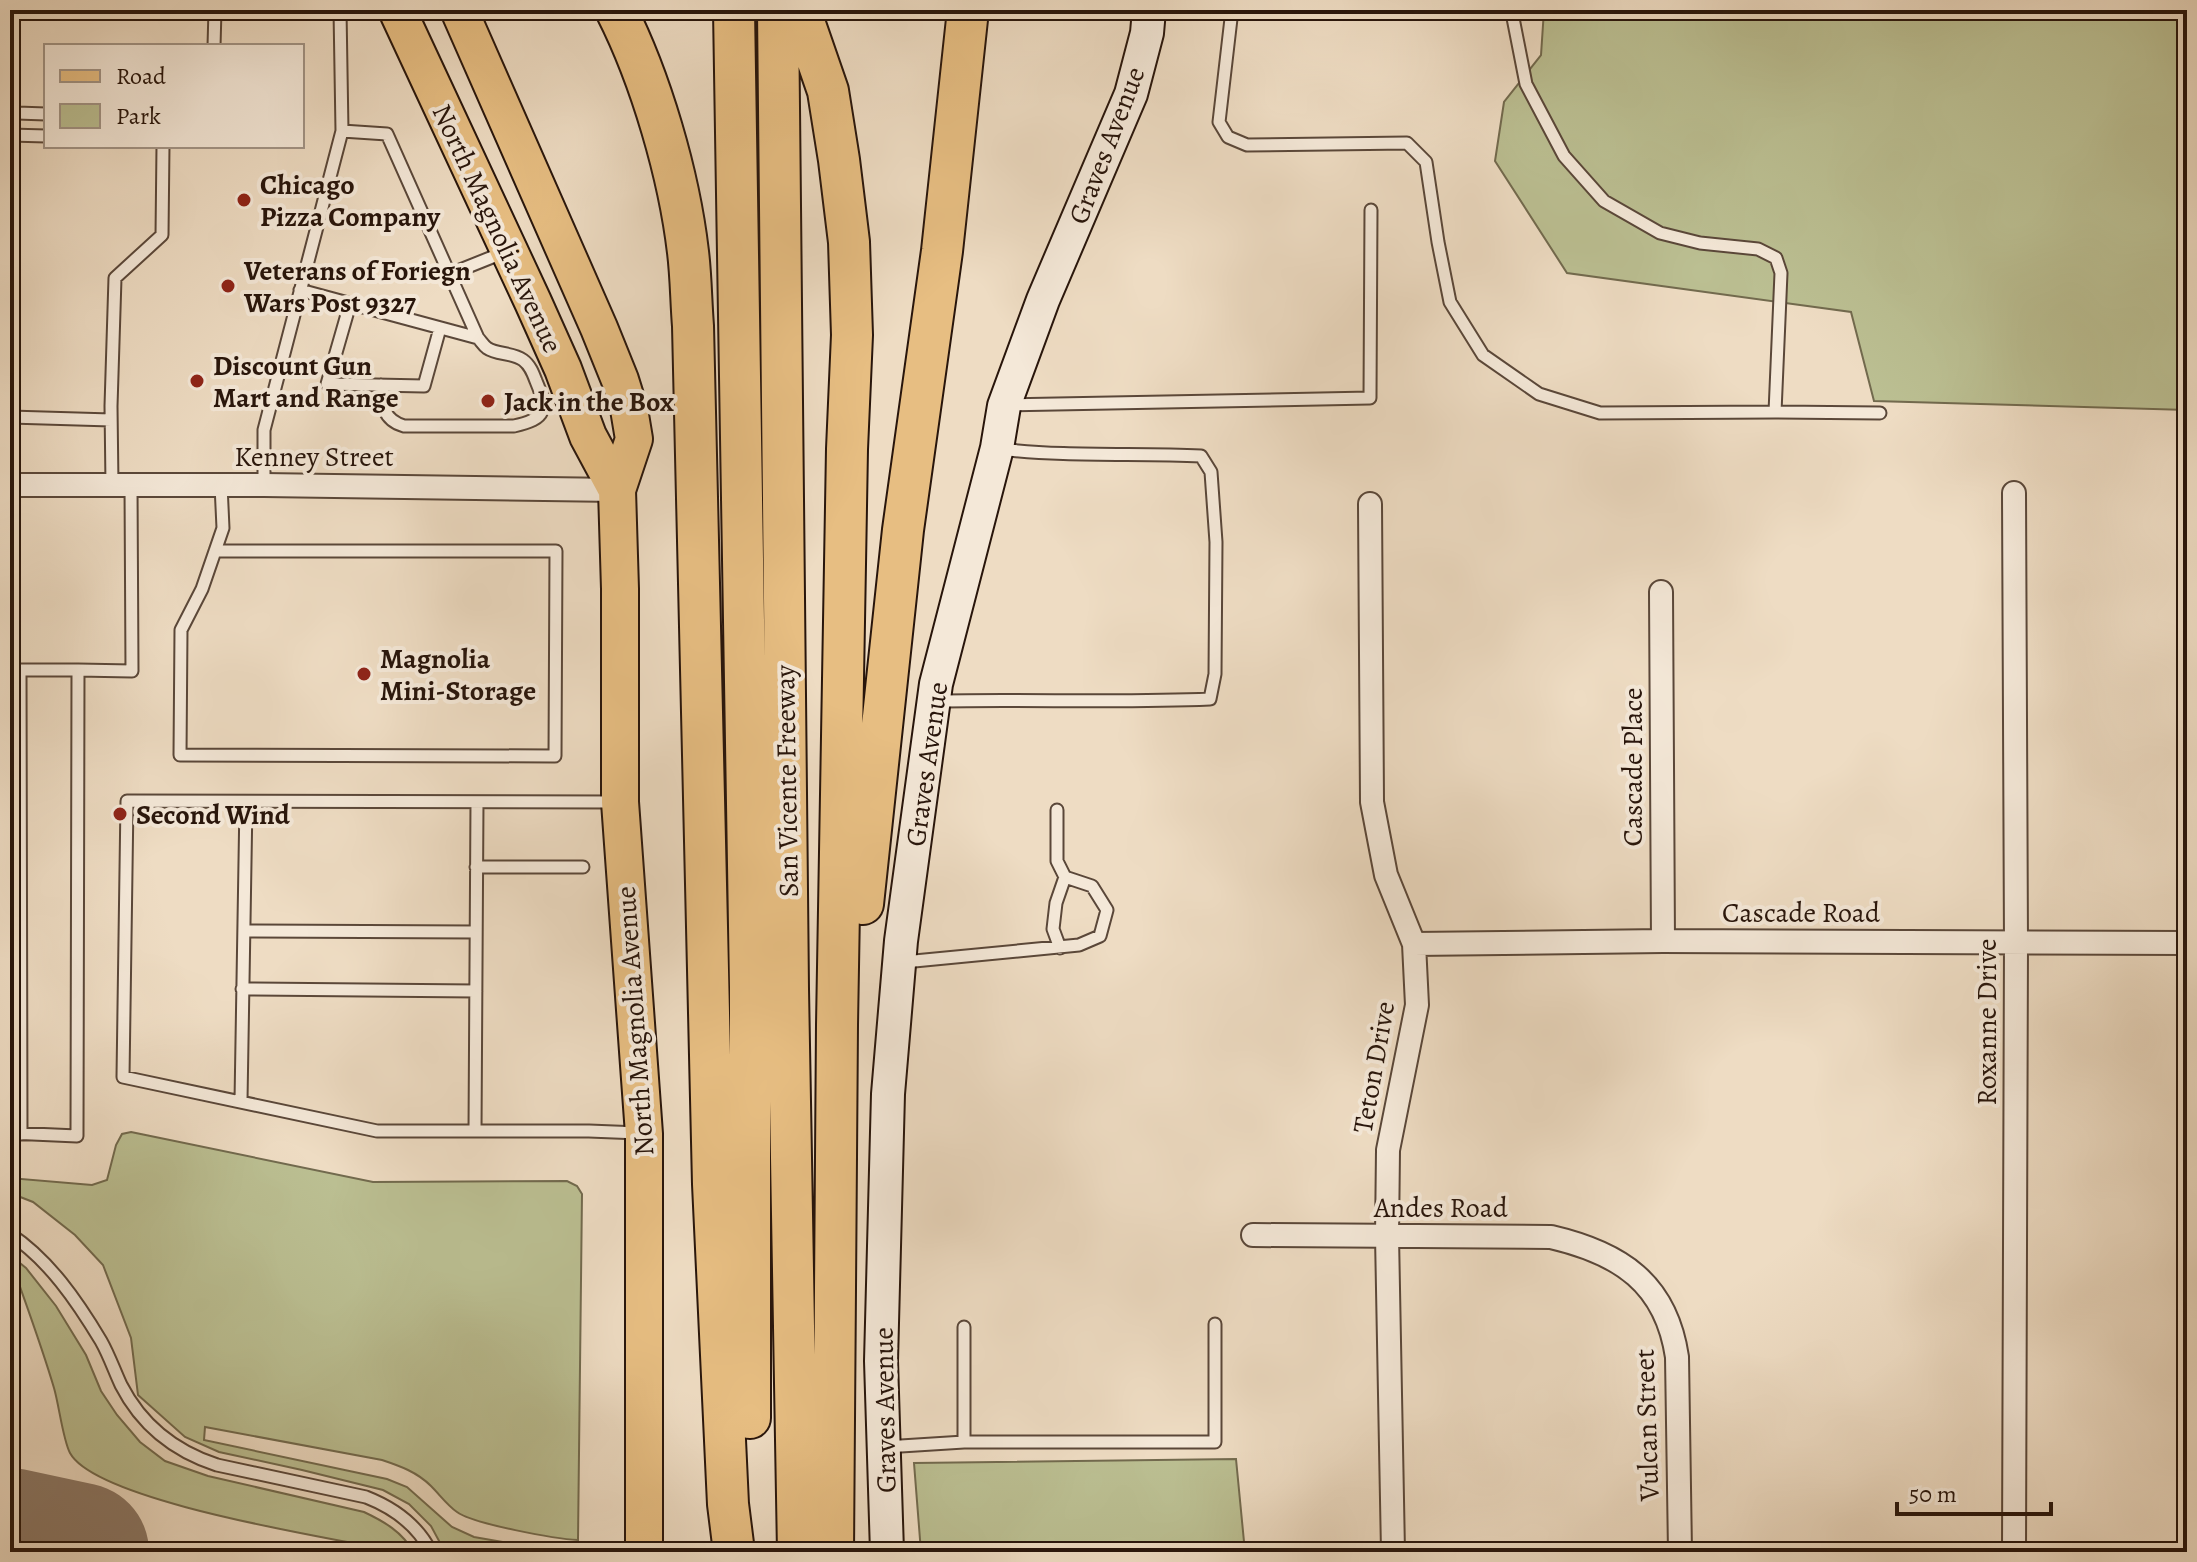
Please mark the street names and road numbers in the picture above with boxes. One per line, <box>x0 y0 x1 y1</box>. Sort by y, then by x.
street label: Graves Avenue <box>1059 61 1154 230</box>
street label: North Magnolia Avenue <box>423 98 571 359</box>
street label: Kenney Street <box>234 438 394 476</box>
street label: San Vicente Freeway <box>766 664 808 897</box>
street label: Graves Avenue <box>897 679 957 849</box>
street label: Cascade Place <box>1614 688 1652 846</box>
street label: North Magnolia Avenue <box>607 885 663 1157</box>
street label: Cascade Road <box>1722 894 1881 932</box>
street label: Roxanne Drive <box>1968 938 2006 1106</box>
street label: Teton Drive <box>1344 998 1404 1136</box>
street label: Andes Road <box>1373 1189 1509 1227</box>
street label: Graves Avenue <box>865 1327 905 1493</box>
street label: Vulcan Street <box>1625 1348 1669 1503</box>

